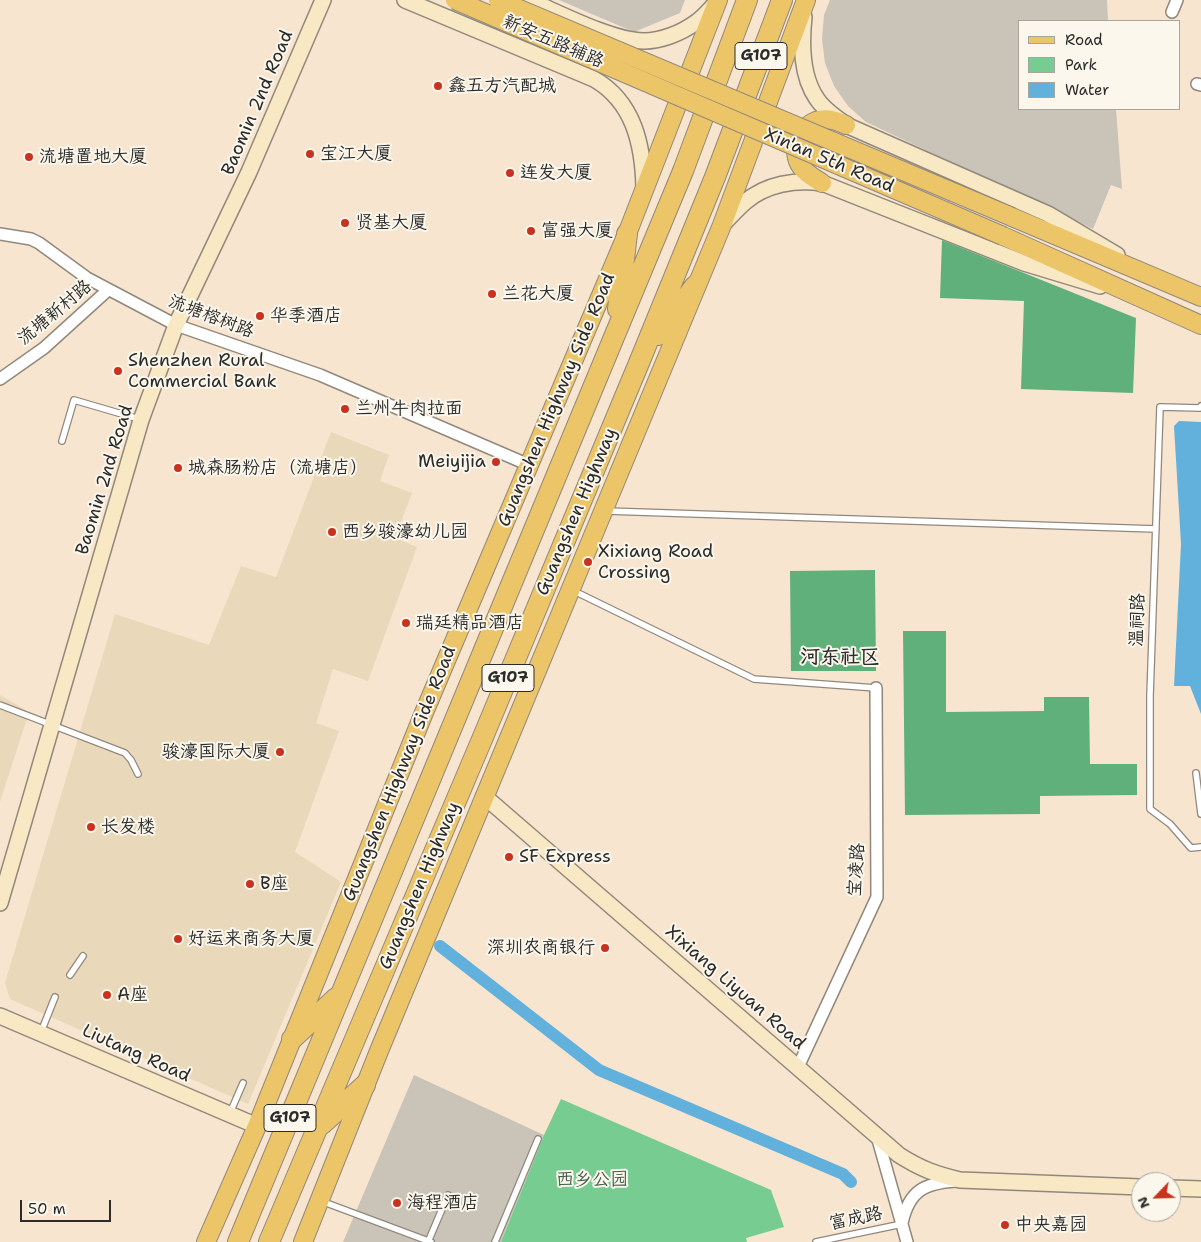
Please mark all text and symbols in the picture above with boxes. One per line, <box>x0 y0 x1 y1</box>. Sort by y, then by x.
street label: 新安五路辅路 <box>499 11 607 73</box>
legend <box>1018 20 1181 110</box>
street label: Baomin 2nd Road <box>218 27 298 179</box>
text: Road <box>1065 30 1103 50</box>
road number: G107 <box>735 42 787 70</box>
text: Park <box>1065 55 1097 75</box>
place label: 鑫五方汽配城 <box>448 75 556 97</box>
marker: 鑫五方汽配城 <box>432 80 444 92</box>
text: Water <box>1065 80 1109 100</box>
street label: Xin'an 5th Road <box>761 124 897 198</box>
place label: 宝江大厦 <box>320 143 392 165</box>
place label: 流塘置地大厦 <box>39 146 147 168</box>
marker: 宝江大厦 <box>304 148 316 160</box>
marker: 流塘置地大厦 <box>23 151 35 163</box>
place label: 连发大厦 <box>520 162 592 184</box>
marker: 连发大厦 <box>504 167 516 179</box>
place label: 贤基大厦 <box>355 212 427 234</box>
marker: 贤基大厦 <box>339 217 351 229</box>
place label: 富强大厦 <box>541 220 613 242</box>
marker: 富强大厦 <box>525 225 537 237</box>
street label: Guangshen Highway Side Road <box>494 270 620 530</box>
street label: 流塘新村路 <box>14 276 96 350</box>
place label: 兰花大厦 <box>502 283 574 305</box>
marker: 兰花大厦 <box>486 288 498 300</box>
street label: 流塘榕树路 <box>165 291 257 343</box>
place label: 华季酒店 <box>270 305 342 327</box>
marker: 华季酒店 <box>254 310 266 322</box>
place label: Shenzhen Rural Commercial Bank <box>128 350 277 392</box>
marker: Shenzhen Rural Commercial Bank <box>112 365 124 377</box>
place label: 兰州牛肉拉面 <box>355 398 463 420</box>
street label: Baomin 2nd Road <box>72 403 138 557</box>
marker: 兰州牛肉拉面 <box>339 403 351 415</box>
street label: Guangshen Highway <box>532 425 622 599</box>
place label: Meiyijia <box>418 451 486 473</box>
marker: Meiyijia <box>490 456 502 468</box>
place label: 城森肠粉店（流塘店） <box>188 457 368 479</box>
marker: 城森肠粉店（流塘店） <box>172 462 184 474</box>
place label: 西乡骏濠幼儿园 <box>342 521 468 543</box>
marker: 西乡骏濠幼儿园 <box>326 526 338 538</box>
place label: Xixiang Road Crossing <box>598 541 713 584</box>
marker: Xixiang Road Crossing <box>582 556 594 568</box>
street label: 温祠路 <box>1126 593 1150 647</box>
place label: 瑞廷精品酒店 <box>416 612 524 634</box>
marker: 瑞廷精品酒店 <box>400 617 412 629</box>
street label: Guangshen Highway Side Road <box>339 643 461 905</box>
district label: 河东社区 <box>800 646 880 670</box>
road number: G107 <box>482 664 534 691</box>
place label: 骏濠国际大厦 <box>162 741 270 763</box>
marker: 骏濠国际大厦 <box>274 746 286 758</box>
street label: Guangshen Highway <box>375 799 465 973</box>
place label: 长发楼 <box>101 816 155 838</box>
marker: 长发楼 <box>85 821 97 833</box>
street label: 宝凌路 <box>844 842 870 898</box>
place label: SF Express <box>519 846 611 868</box>
marker: SF Express <box>503 851 515 863</box>
place label: B座 <box>260 873 289 895</box>
marker: B座 <box>244 878 256 890</box>
street label: Xixiang Liyuan Road <box>661 921 809 1055</box>
place label: 好运来商务大厦 <box>188 928 314 950</box>
marker: 好运来商务大厦 <box>172 933 184 945</box>
place label: 深圳农商银行 <box>487 937 595 959</box>
marker: 深圳农商银行 <box>599 942 611 954</box>
place label: A座 <box>117 984 148 1006</box>
marker: A座 <box>101 989 113 1001</box>
street label: Liutang Road <box>78 1020 194 1088</box>
road number: G107 <box>264 1104 316 1132</box>
park label: 西乡公园 <box>556 1169 628 1191</box>
north arrow <box>1131 1172 1181 1222</box>
scale bar <box>22 1190 114 1222</box>
place label: 海程酒店 <box>407 1192 479 1214</box>
text: N <box>1133 1194 1154 1211</box>
marker: 海程酒店 <box>391 1197 403 1209</box>
text: 50 m <box>28 1199 66 1219</box>
street label: 富成路 <box>827 1203 885 1235</box>
place label: 中央嘉园 <box>1015 1214 1087 1236</box>
marker: 中央嘉园 <box>999 1219 1011 1231</box>

